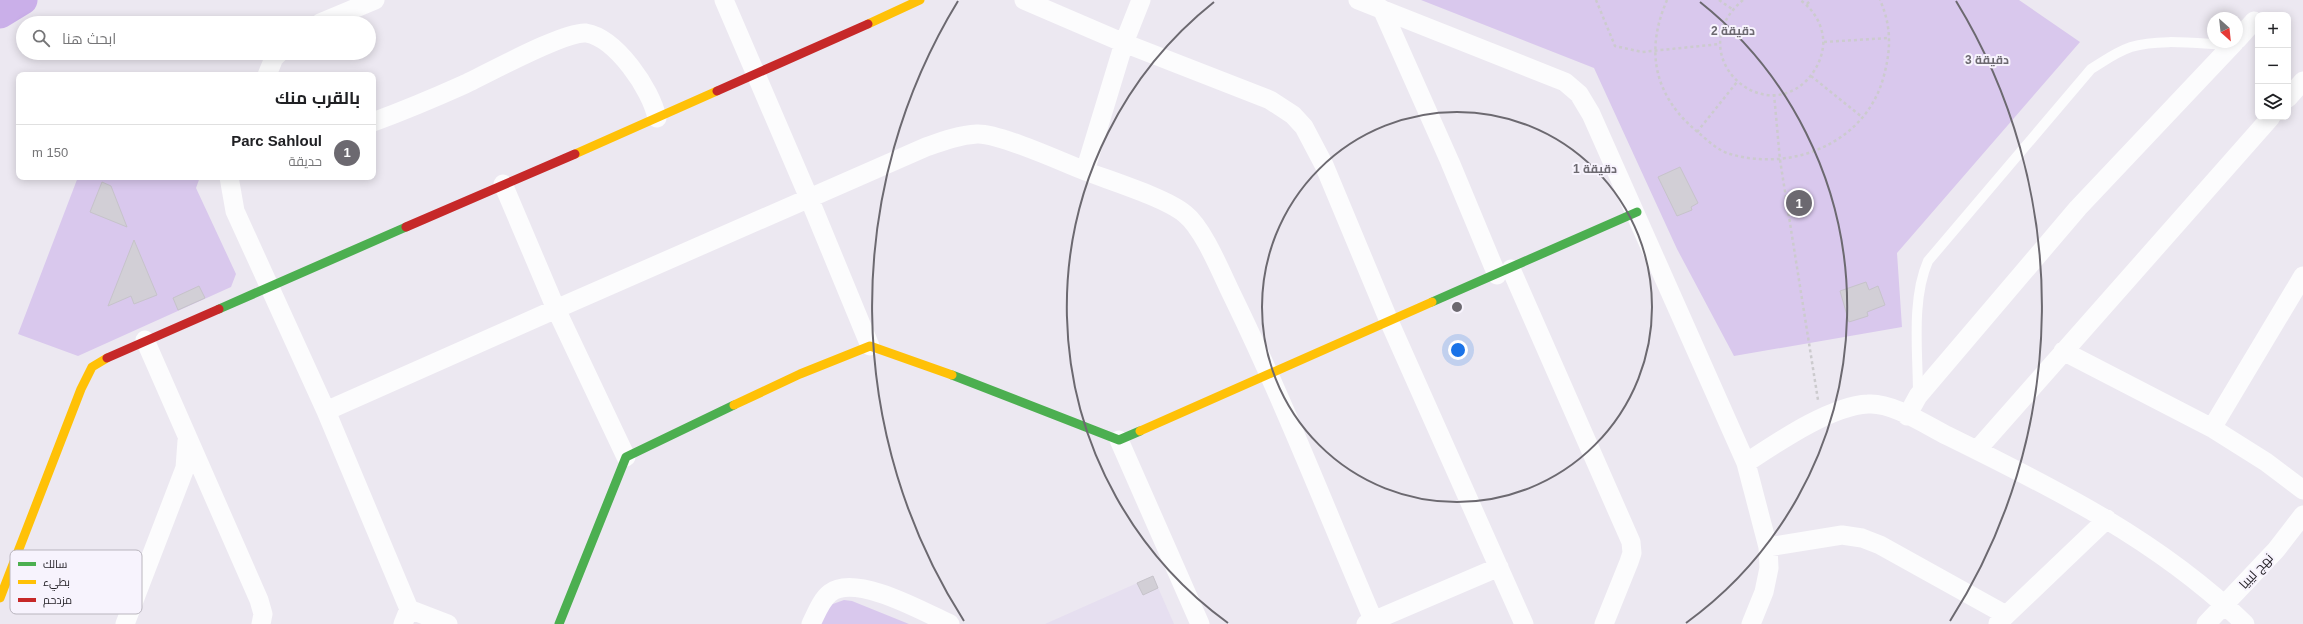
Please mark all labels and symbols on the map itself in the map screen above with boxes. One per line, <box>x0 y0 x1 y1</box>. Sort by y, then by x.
north arrow <box>2207 12 2243 48</box>
text: 2 دقيقة <box>1711 24 1755 38</box>
text: 3 دقيقة <box>1965 53 2009 67</box>
text: 1 دقيقة <box>1573 162 1617 176</box>
pin: 1 <box>1786 188 1812 218</box>
centre of rings <box>1450 300 1464 314</box>
your location <box>1448 340 1468 360</box>
legend <box>10 550 142 614</box>
street label: نهج ليبيا <box>2236 550 2277 592</box>
text: سالك <box>43 558 67 570</box>
text: بطيء <box>43 576 70 591</box>
text: مزدحم <box>43 594 72 608</box>

